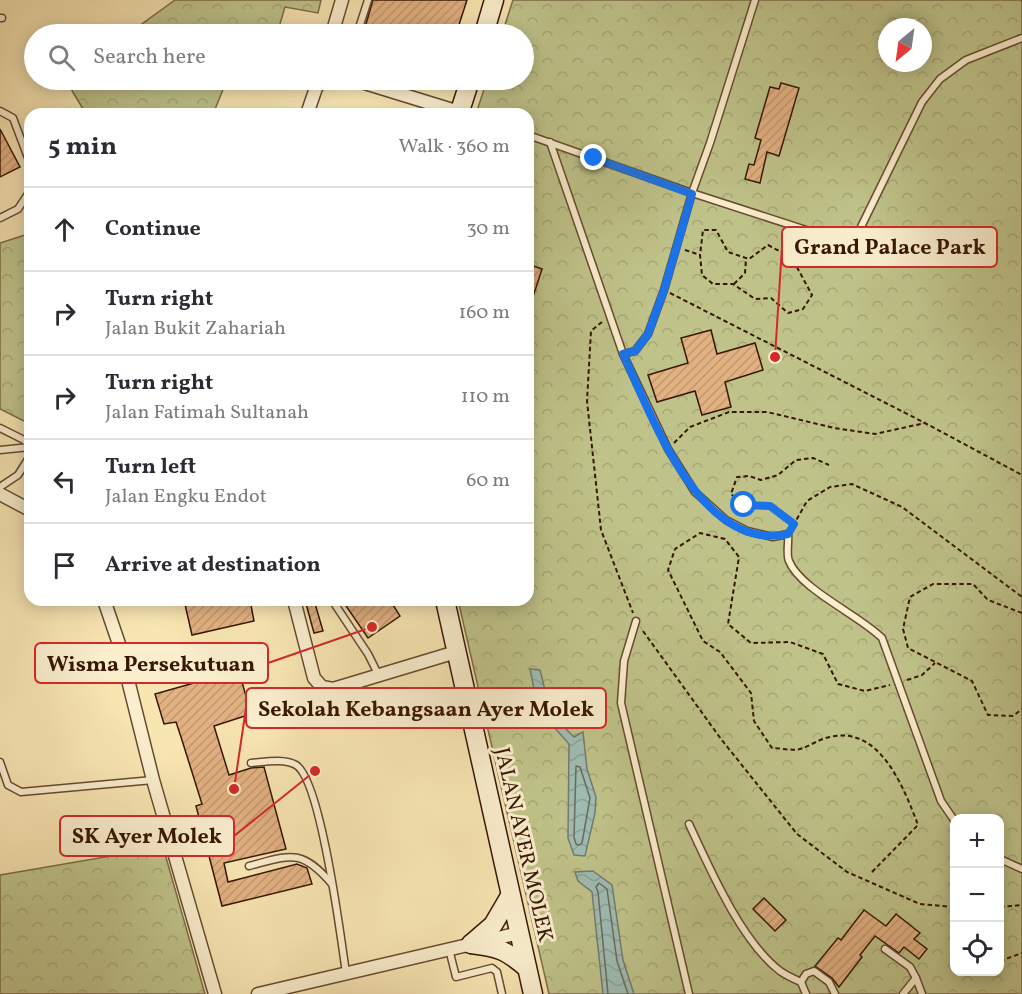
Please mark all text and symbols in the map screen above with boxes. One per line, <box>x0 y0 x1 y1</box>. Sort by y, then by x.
north arrow <box>878 18 932 72</box>
search box <box>24 24 534 90</box>
icon: search <box>45 41 78 74</box>
text: Search here <box>93 42 206 73</box>
text: 5 min <box>48 129 117 165</box>
text: Walk · 360 m <box>398 133 510 161</box>
route end <box>580 144 606 170</box>
icon: ahead <box>48 213 81 246</box>
text: Continue <box>105 214 201 245</box>
text: 30 m <box>466 215 510 243</box>
callout: Grand Palace Park <box>782 227 997 267</box>
text: Grand Palace Park <box>794 233 986 264</box>
text: Turn right <box>105 284 213 315</box>
icon: right <box>48 297 81 330</box>
text: 160 m <box>458 299 510 327</box>
text: Jalan Bukit Zahariah <box>105 315 286 343</box>
text: Turn right <box>105 368 213 399</box>
icon: right <box>48 381 81 414</box>
text: 110 m <box>461 383 510 411</box>
text: Jalan Fatimah Sultanah <box>105 399 309 427</box>
text: Turn left <box>105 452 196 483</box>
icon: left <box>48 465 81 498</box>
text: 60 m <box>466 467 510 495</box>
text: Jalan Engku Endot <box>105 483 267 511</box>
route start <box>730 491 756 517</box>
icon: arrive <box>48 549 81 582</box>
text: Arrive at destination <box>105 550 321 581</box>
callout: Wisma Persekutuan <box>35 643 268 683</box>
text: Wisma Persekutuan <box>47 650 255 681</box>
callout: Sekolah Kebangsaan Ayer Molek <box>246 688 606 728</box>
text: Sekolah Kebangsaan Ayer Molek <box>258 695 594 726</box>
street label: JALAN AYER MOLEK <box>486 745 560 945</box>
map controls <box>950 814 1004 976</box>
button: + <box>950 814 1004 868</box>
callout: SK Ayer Molek <box>60 816 234 856</box>
text: SK Ayer Molek <box>72 822 222 853</box>
button: − <box>950 868 1004 922</box>
button: locate <box>950 922 1004 976</box>

